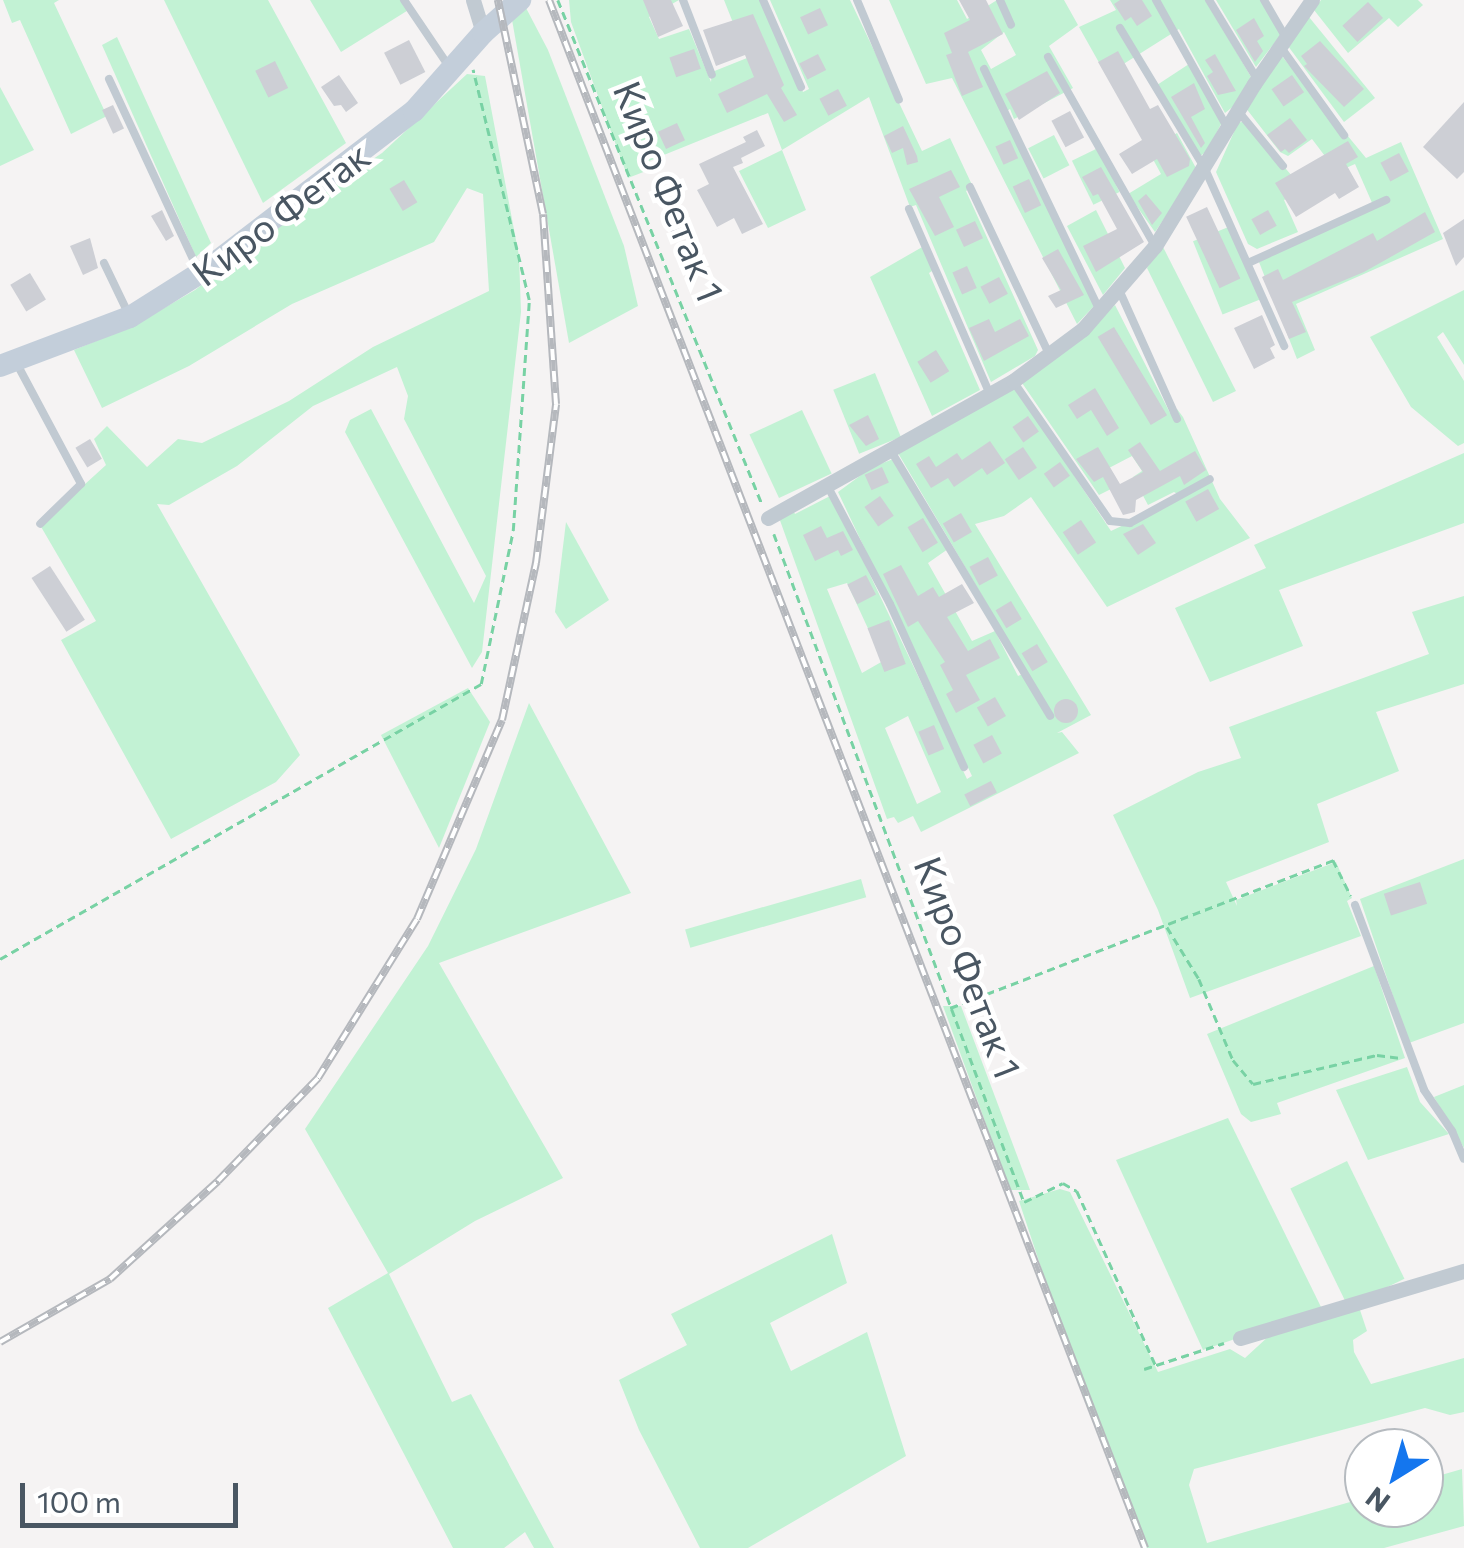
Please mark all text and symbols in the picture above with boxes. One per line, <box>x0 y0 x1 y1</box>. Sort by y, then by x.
street label: Киро Фетак 1 <box>605 74 735 308</box>
street label: Киро Фетак <box>182 132 378 294</box>
street label: Киро Фетак 1 <box>906 850 1032 1084</box>
north arrow <box>1344 1428 1444 1528</box>
scale bar <box>25 1463 242 1525</box>
text: N <box>1359 1480 1396 1520</box>
text: 100 m <box>37 1482 121 1519</box>

